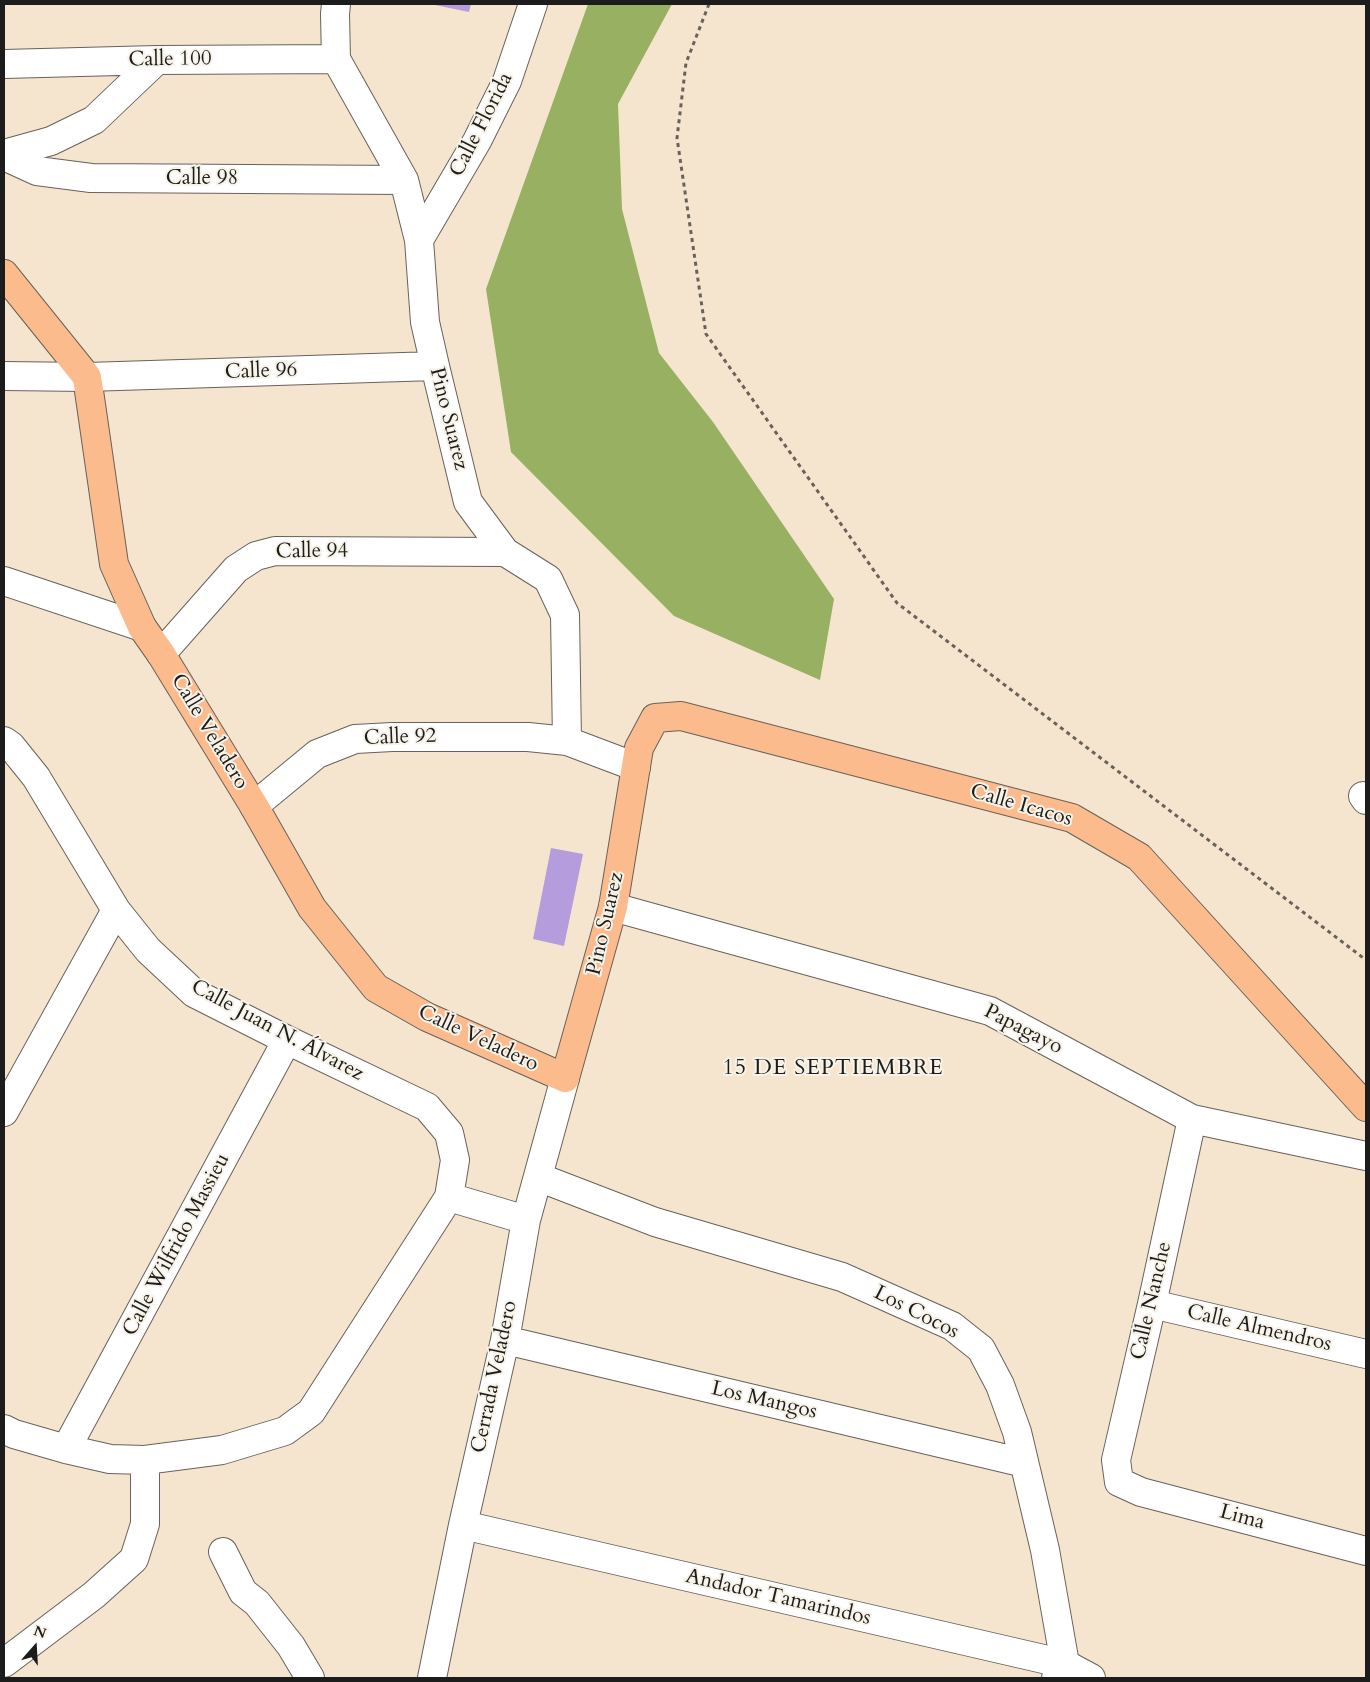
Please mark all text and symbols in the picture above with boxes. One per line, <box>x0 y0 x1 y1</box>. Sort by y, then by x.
street label: Calle 100 <box>128 47 212 73</box>
street label: Calle Florida <box>445 69 519 181</box>
street label: Calle 98 <box>166 166 238 192</box>
street label: Calle 96 <box>224 358 298 386</box>
street label: Pino Suarez <box>423 365 473 473</box>
street label: Calle 94 <box>276 539 348 565</box>
street label: Calle Veladero <box>165 670 253 794</box>
street label: Calle 92 <box>363 724 437 752</box>
street label: Calle Icacos <box>967 779 1075 833</box>
street label: Pino Suarez <box>582 870 630 978</box>
street label: Calle Juan N. Álvarez <box>186 975 368 1087</box>
street label: Papagayo <box>979 999 1067 1061</box>
street label: Calle Veladero <box>414 1000 542 1078</box>
district label: 15 DE SEPTIEMBRE <box>720 1056 946 1082</box>
street label: Calle Wilfrido Massieu <box>118 1149 236 1341</box>
street label: Calle Nanche <box>1126 1239 1178 1363</box>
street label: Los Cocos <box>869 1281 963 1345</box>
street label: Cerrada Veladero <box>467 1299 523 1455</box>
street label: Calle Almendros <box>1184 1300 1334 1358</box>
street label: Los Mangos <box>709 1377 819 1425</box>
street label: Lima <box>1217 1500 1267 1536</box>
street label: Andador Tamarindos <box>683 1564 873 1632</box>
text: N <box>31 1621 49 1643</box>
north arrow <box>10 1622 60 1672</box>

